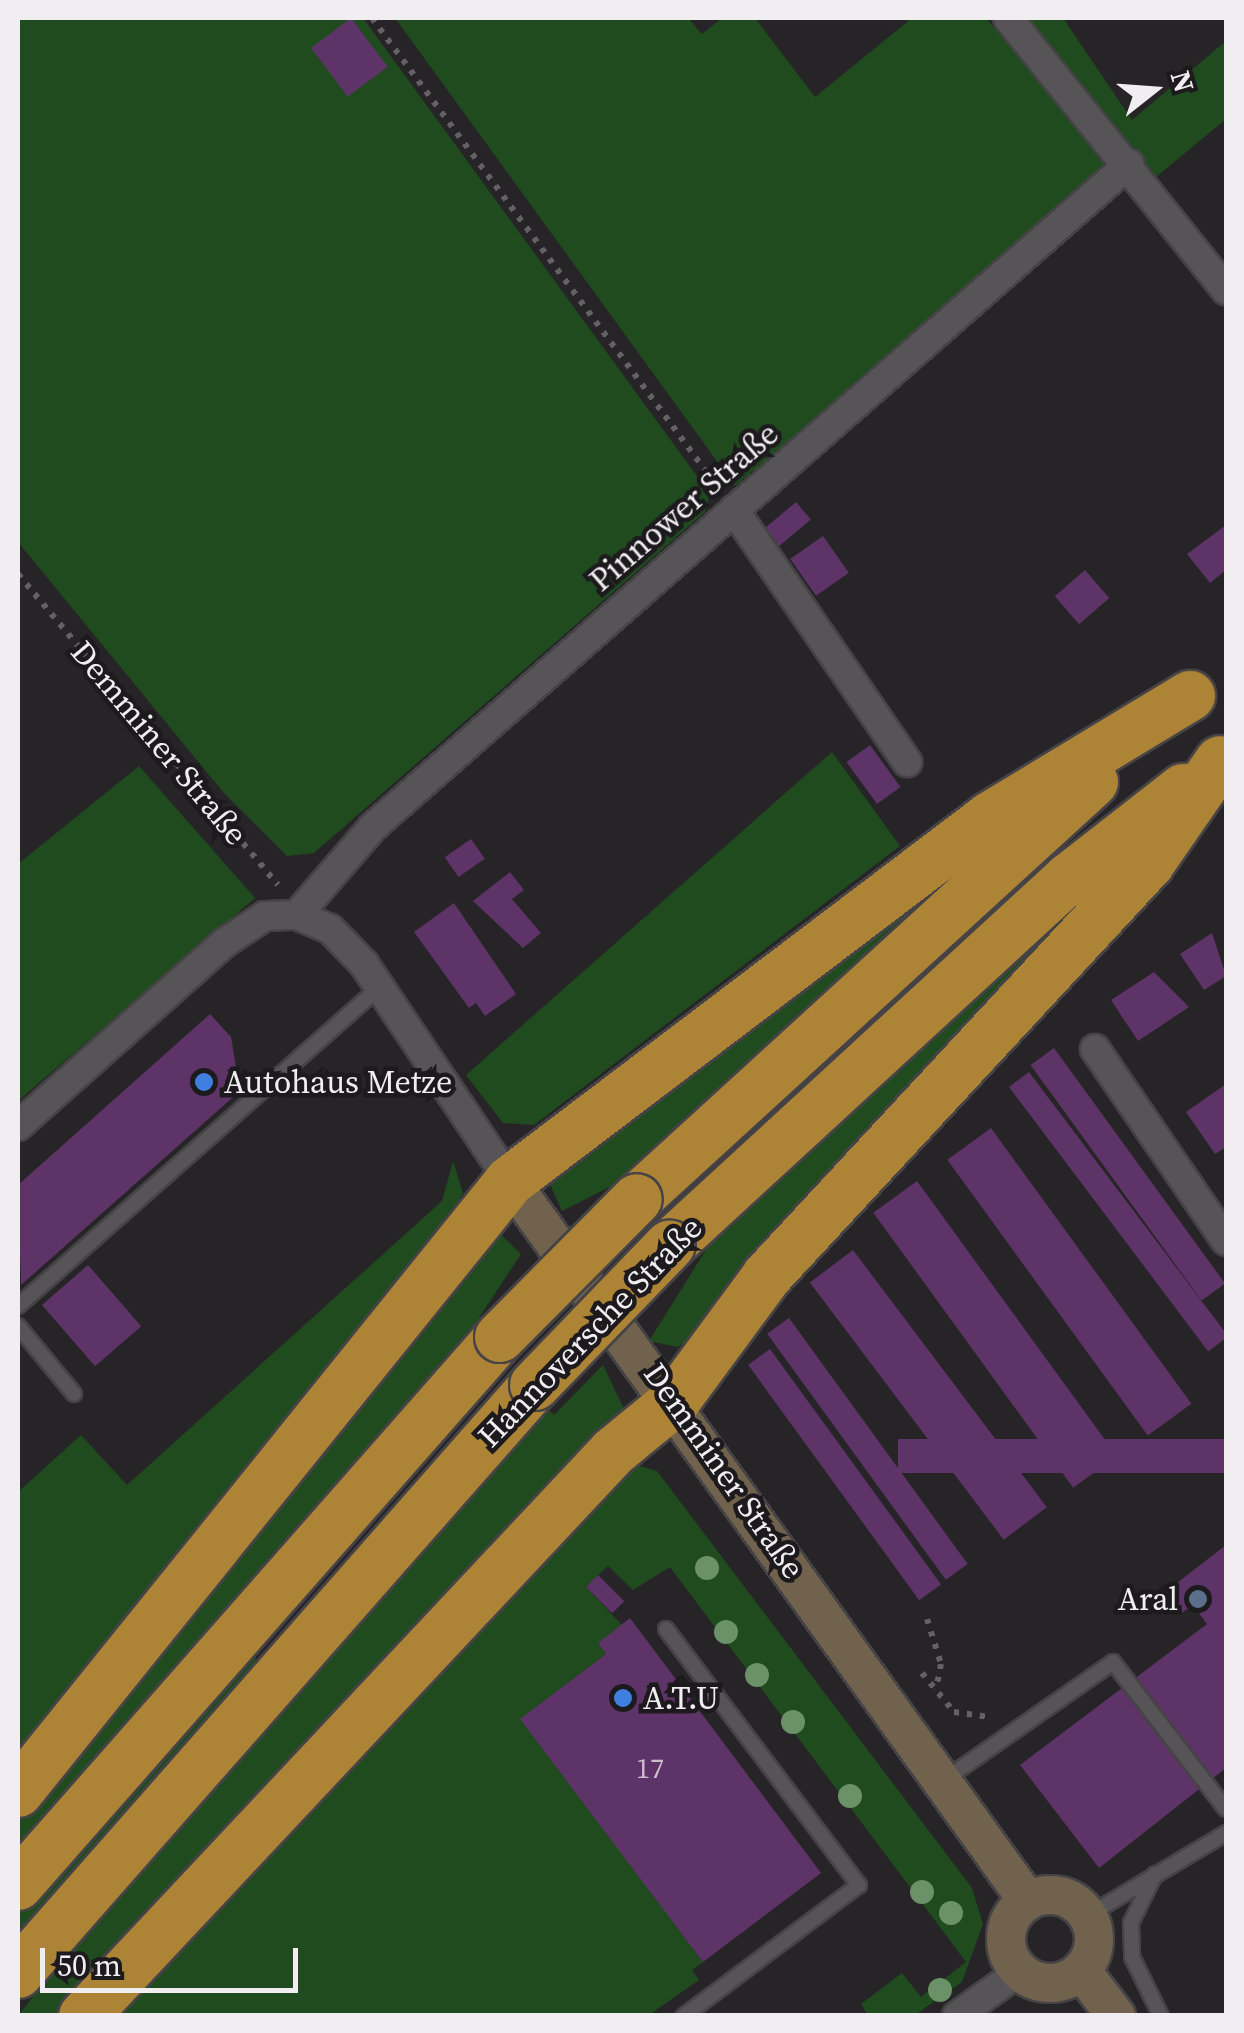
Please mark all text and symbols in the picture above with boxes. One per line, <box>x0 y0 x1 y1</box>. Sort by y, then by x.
north arrow <box>1104 40 1204 140</box>
text: N <box>1162 66 1204 97</box>
street label: Pinnower Straße <box>582 415 786 599</box>
street label: Demminer Straße <box>63 633 255 853</box>
place label: Autohaus Metze <box>224 1063 452 1101</box>
marker: Autohaus Metze <box>193 1071 215 1093</box>
street label: Hannoversche Straße <box>470 1209 710 1455</box>
street label: Demminer Straße <box>635 1356 813 1586</box>
place label: Aral <box>1118 1580 1178 1618</box>
marker: Aral <box>1187 1588 1209 1610</box>
place label: A.T.U <box>643 1679 719 1717</box>
marker: A.T.U <box>612 1687 634 1709</box>
house number: 17 <box>636 1751 664 1785</box>
scale bar <box>45 1928 302 1990</box>
text: 50 m <box>57 1945 121 1986</box>

